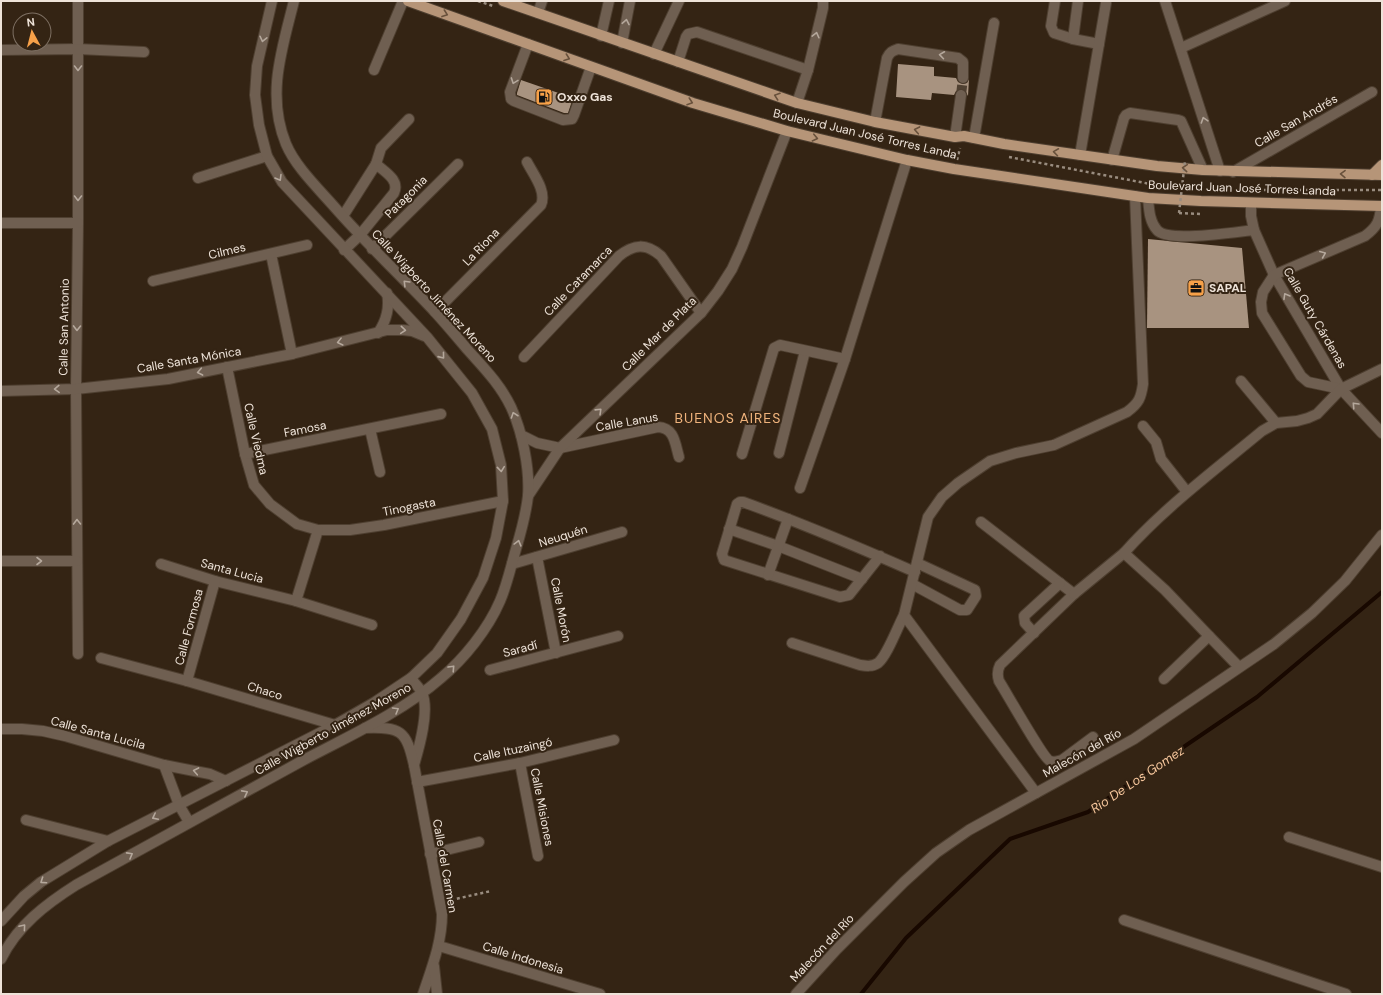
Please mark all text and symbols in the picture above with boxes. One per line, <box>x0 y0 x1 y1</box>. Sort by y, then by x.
one-way arrow <box>442 10 449 18</box>
north arrow <box>12 12 52 52</box>
text: N <box>26 15 36 30</box>
one-way arrow <box>621 19 630 25</box>
one-way arrow <box>812 32 820 39</box>
one-way arrow <box>259 35 268 42</box>
one-way arrow <box>939 51 945 60</box>
one-way arrow <box>564 54 571 62</box>
one-way arrow <box>74 65 82 71</box>
one-way arrow <box>511 77 519 84</box>
fuel station icon: Oxxo Gas <box>534 87 554 107</box>
place label: Oxxo Gas <box>557 89 613 105</box>
street label: Calle San Andrés <box>1252 91 1340 151</box>
one-way arrow <box>773 92 780 101</box>
one-way arrow <box>686 97 693 106</box>
street label: Boulevard Juan José Torres Landa <box>772 105 958 163</box>
one-way arrow <box>1200 117 1209 124</box>
one-way arrow <box>914 126 920 135</box>
one-way arrow <box>811 133 818 142</box>
one-way arrow <box>1053 148 1059 157</box>
one-way arrow <box>1182 164 1188 173</box>
one-way arrow <box>1340 170 1346 179</box>
street label: Patagonia <box>381 172 431 222</box>
one-way arrow <box>275 174 282 181</box>
street label: Boulevard Juan José Torres Landa <box>1148 177 1336 199</box>
one-way arrow <box>74 195 82 201</box>
street label: La Riona <box>459 225 503 269</box>
street label: Calle Wigberto Jiménez Moreno <box>368 226 500 366</box>
street label: Cilmes <box>207 239 247 263</box>
street label: Calle Catamarca <box>540 243 616 319</box>
one-way arrow <box>1319 251 1326 259</box>
street label: Calle Guty Cárdenas <box>1280 265 1350 371</box>
street label: Calle San Antonio <box>55 278 73 376</box>
office icon: SAPAL <box>1186 278 1206 298</box>
one-way arrow <box>403 280 411 288</box>
place label: SAPAL <box>1209 280 1247 296</box>
street label: Calle Mar de Plata <box>618 293 700 375</box>
one-way arrow <box>1283 293 1291 300</box>
one-way arrow <box>73 325 81 331</box>
one-way arrow <box>400 325 406 334</box>
one-way arrow <box>337 337 344 346</box>
street label: Calle Santa Mónica <box>136 343 242 377</box>
one-way arrow <box>438 352 445 359</box>
one-way arrow <box>197 368 203 376</box>
one-way arrow <box>54 385 60 394</box>
street label: Calle Viedma <box>240 402 272 476</box>
one-way arrow <box>1353 402 1360 410</box>
one-way arrow <box>594 408 602 416</box>
street label: Calle Lanus <box>595 409 659 435</box>
district label: BUENOS AIRES <box>675 409 781 427</box>
one-way arrow <box>510 412 519 419</box>
street label: Famosa <box>282 417 328 441</box>
one-way arrow <box>496 466 505 472</box>
street label: Tinogasta <box>381 494 437 520</box>
one-way arrow <box>73 519 81 525</box>
street label: Neuquén <box>537 521 589 551</box>
one-way arrow <box>513 539 521 546</box>
street label: Santa Lucia <box>199 555 265 587</box>
one-way arrow <box>36 557 42 565</box>
street label: Calle Morón <box>547 576 575 644</box>
street label: Calle Formosa <box>171 587 207 667</box>
street label: Saradí <box>501 637 539 661</box>
one-way arrow <box>447 665 455 673</box>
street label: Chaco <box>245 678 285 704</box>
street label: Calle Wigberto Jiménez Moreno <box>252 679 414 779</box>
one-way arrow <box>391 708 399 715</box>
street label: Calle Santa Lucila <box>49 713 147 753</box>
street label: Malecón del Río <box>1040 725 1124 781</box>
street label: Calle Ituzaingó <box>472 734 554 766</box>
water label: Rio De Los Gomez <box>1087 741 1188 817</box>
one-way arrow <box>193 767 199 776</box>
street label: Calle Misiones <box>527 767 557 847</box>
one-way arrow <box>240 790 248 797</box>
one-way arrow <box>152 812 160 820</box>
street label: Calle del Carmen <box>429 818 461 914</box>
one-way arrow <box>126 852 134 859</box>
one-way arrow <box>40 876 47 883</box>
street label: Malecón del Río <box>786 911 858 985</box>
one-way arrow <box>19 924 26 931</box>
street label: Calle Indonesia <box>481 938 565 978</box>

